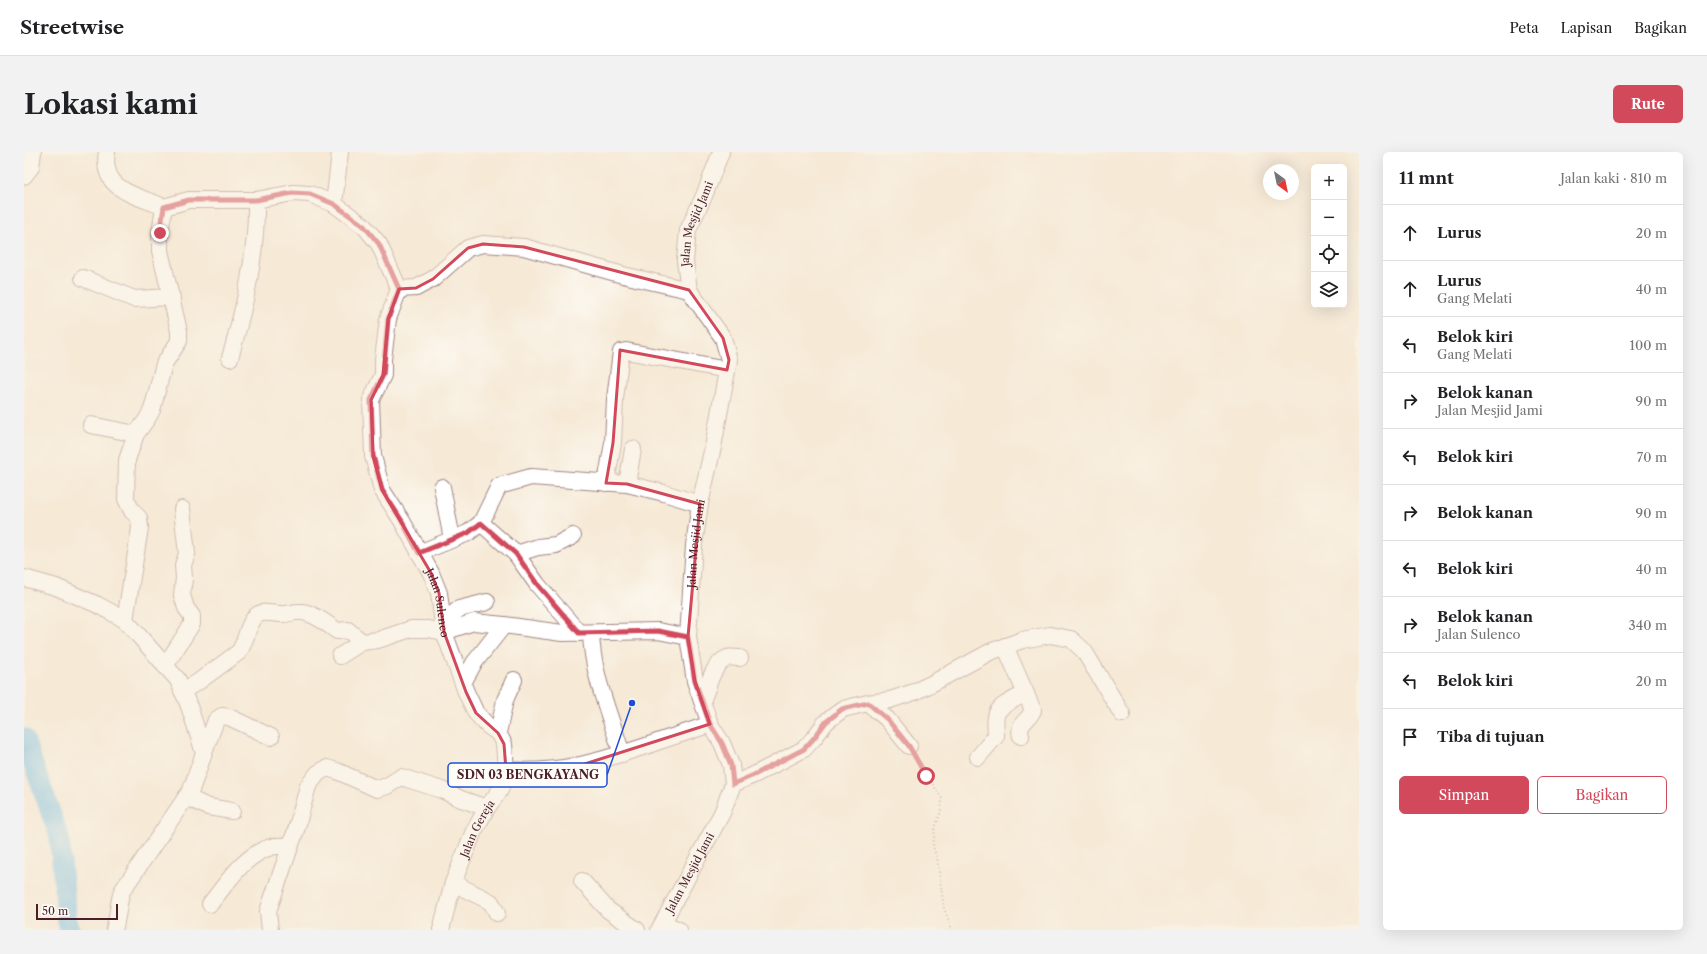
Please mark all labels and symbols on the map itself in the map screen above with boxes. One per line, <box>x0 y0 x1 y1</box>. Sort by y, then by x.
north arrow <box>1263 164 1299 200</box>
street label: Jalan Mesjid Jami <box>678 179 716 269</box>
route end <box>151 224 169 242</box>
street label: Jalan Mesjid Jami <box>684 497 708 591</box>
street label: Jalan Sulenco <box>422 564 452 640</box>
callout: SDN 03 BENGKAYANG <box>448 763 607 787</box>
text: SDN 03 BENGKAYANG <box>457 767 599 782</box>
route start <box>917 767 935 785</box>
street label: Jalan Gereja <box>456 797 498 862</box>
street label: Jalan Mesjid Jami <box>661 829 718 917</box>
scale bar <box>36 902 118 921</box>

